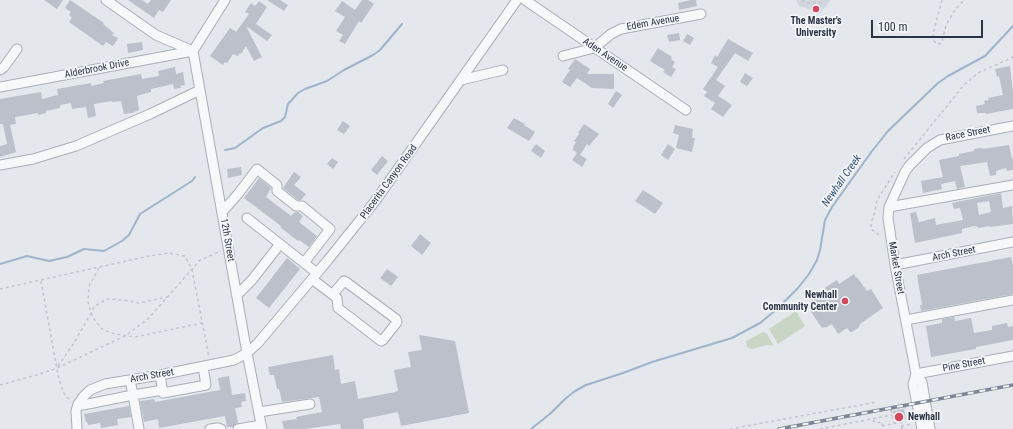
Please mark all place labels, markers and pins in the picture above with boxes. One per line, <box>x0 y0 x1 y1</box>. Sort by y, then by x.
marker: The Master's University <box>811 4 821 14</box>
place label: The Master's University <box>790 15 842 38</box>
place label: Newhall Community Center <box>763 289 837 312</box>
marker: Newhall Community Center <box>840 296 850 306</box>
marker: Newhall <box>893 411 905 423</box>
place label: Newhall <box>908 411 940 423</box>

